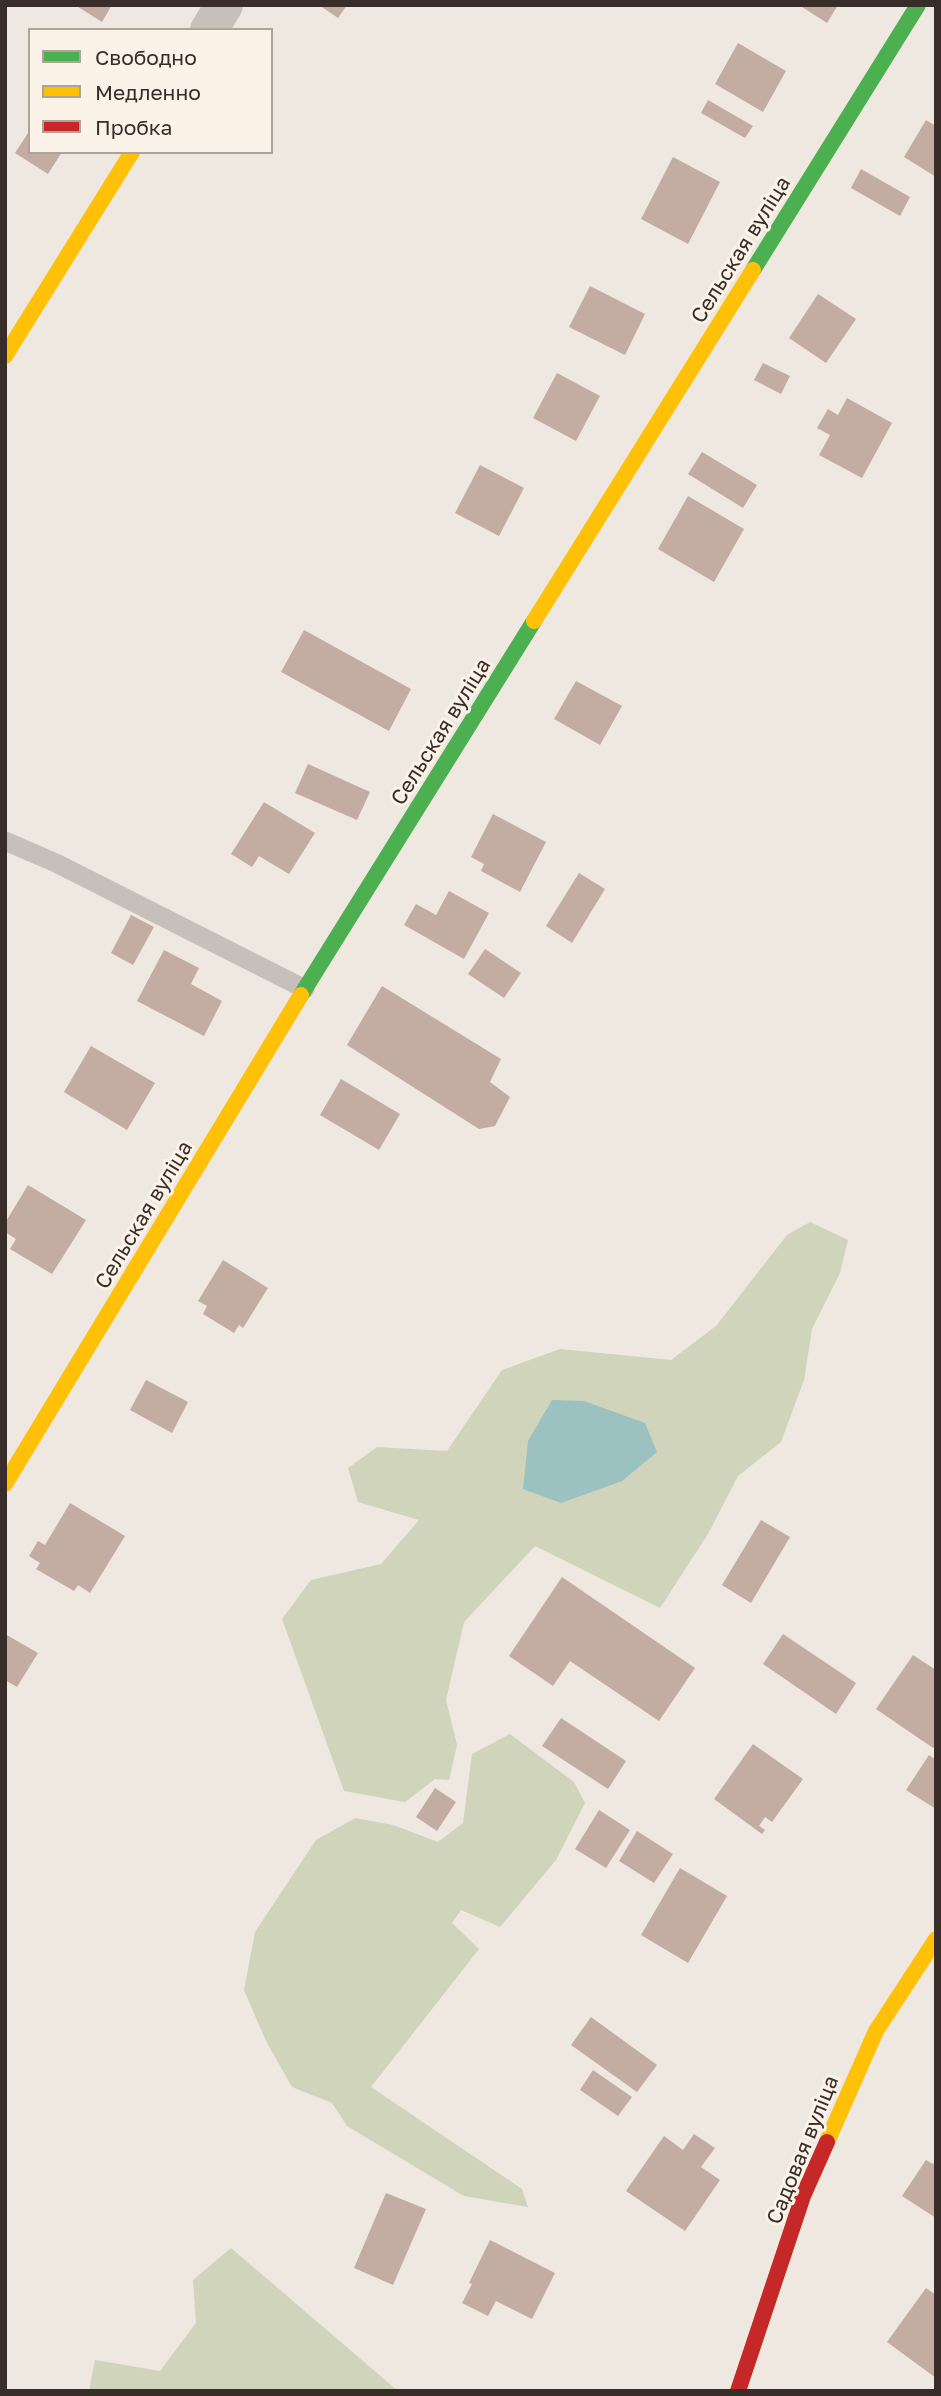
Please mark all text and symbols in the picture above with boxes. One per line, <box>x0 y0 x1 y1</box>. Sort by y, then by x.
legend <box>28 28 273 154</box>
text: Свободно <box>95 44 197 70</box>
text: Медленно <box>95 79 201 105</box>
text: Пробка <box>95 114 173 140</box>
street label: Сельская вуліца <box>686 172 796 328</box>
street label: Сельская вуліца <box>386 654 496 810</box>
street label: Сельская вуліца <box>90 1137 198 1293</box>
street label: Садовая вуліца <box>762 2072 844 2228</box>

